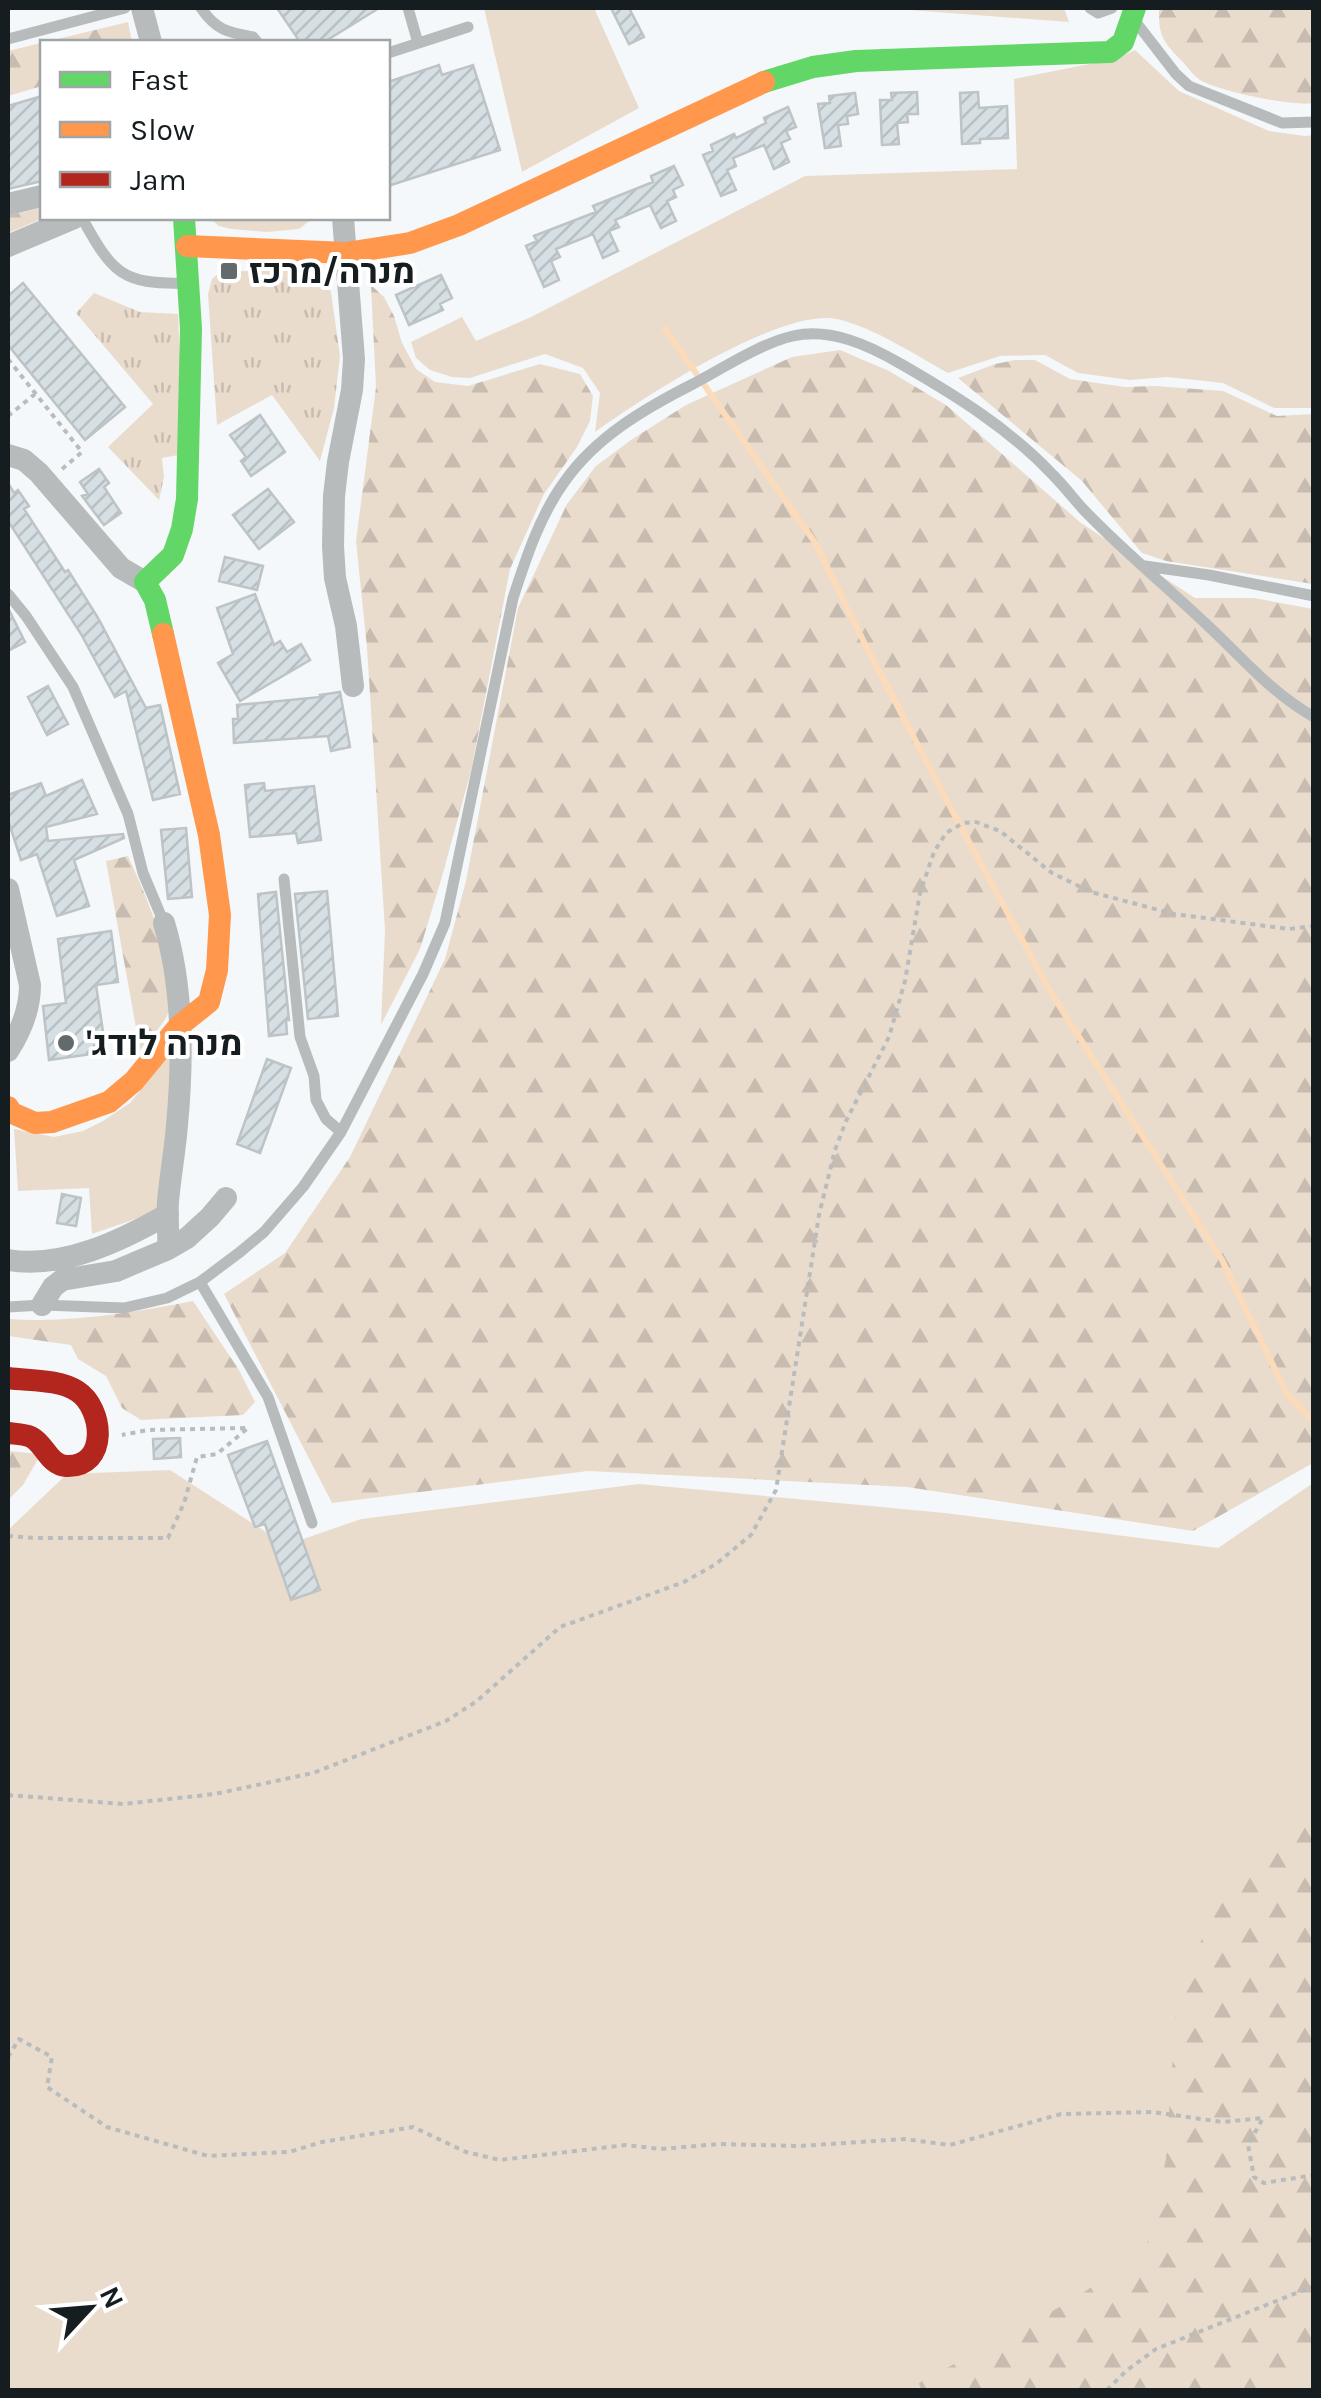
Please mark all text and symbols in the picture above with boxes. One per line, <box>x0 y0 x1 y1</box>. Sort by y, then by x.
legend <box>40 40 390 220</box>
text: Fast <box>130 62 189 98</box>
text: Slow <box>130 112 195 148</box>
text: Jam <box>130 162 187 198</box>
place label: מנרה/מרכז <box>249 251 415 292</box>
marker: מנרה/מרכז <box>218 260 240 282</box>
place label: 'מנרה לודג <box>86 1023 242 1064</box>
marker: 'מנרה לודג <box>55 1032 77 1054</box>
north arrow <box>40 2258 140 2358</box>
text: N <box>93 2281 131 2314</box>

